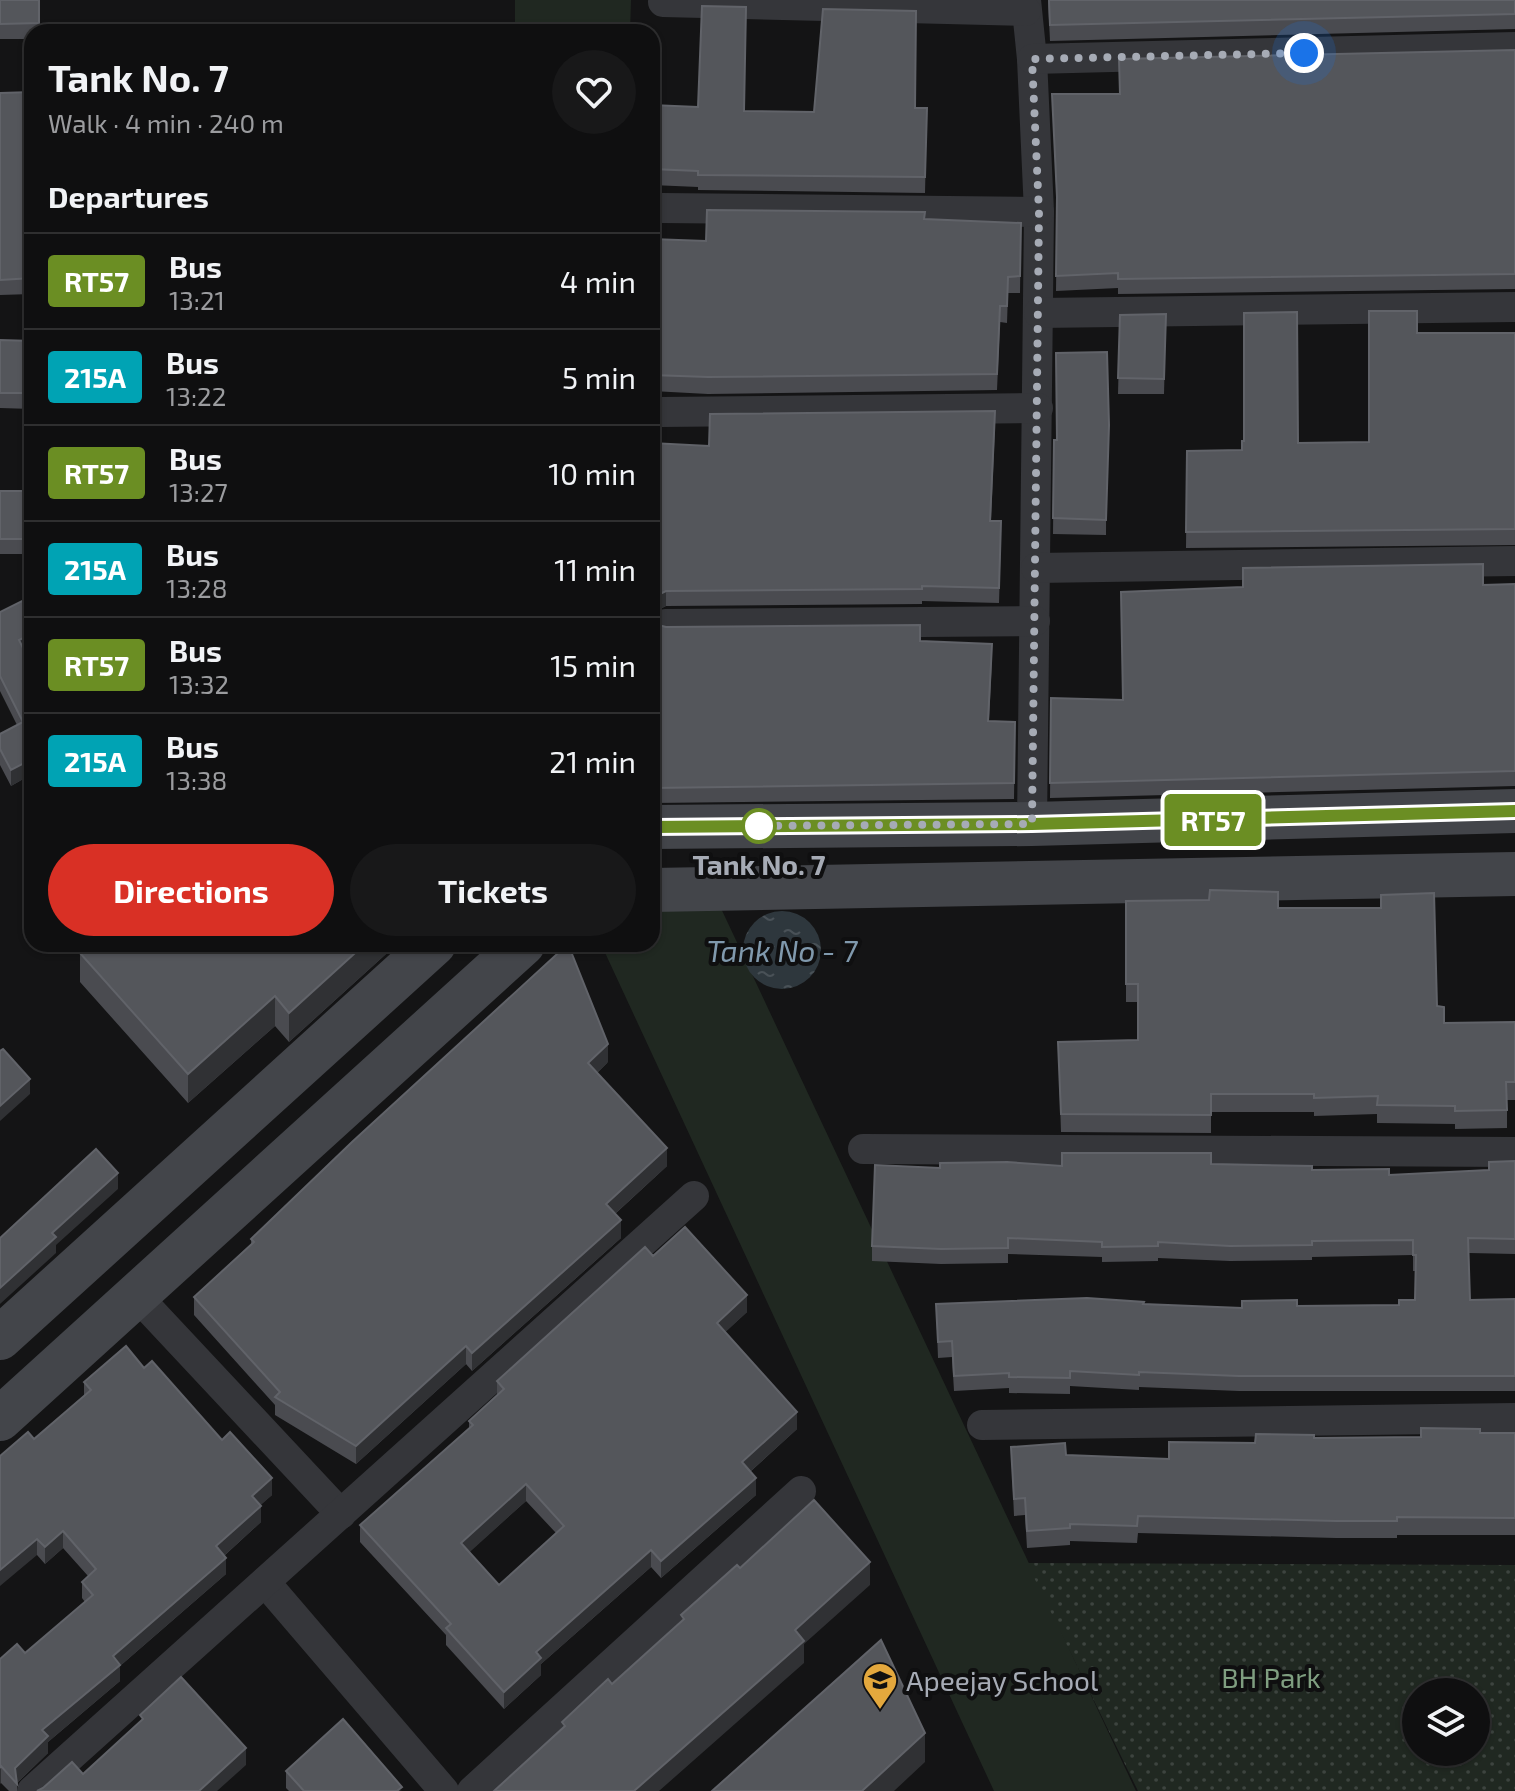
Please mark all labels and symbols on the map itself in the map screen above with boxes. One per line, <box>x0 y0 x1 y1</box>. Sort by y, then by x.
your location <box>1284 33 1324 73</box>
line badge: RT57 <box>1157 794 1269 846</box>
marker: Tank No. 7 <box>742 809 776 843</box>
place label: Tank No. 7 <box>692 847 826 881</box>
water label: Tank No - 7 <box>706 932 858 968</box>
park label: BH Park <box>1221 1660 1321 1694</box>
school or university icon: Apeejay School <box>861 1661 899 1711</box>
place label: Apeejay School <box>906 1663 1099 1697</box>

